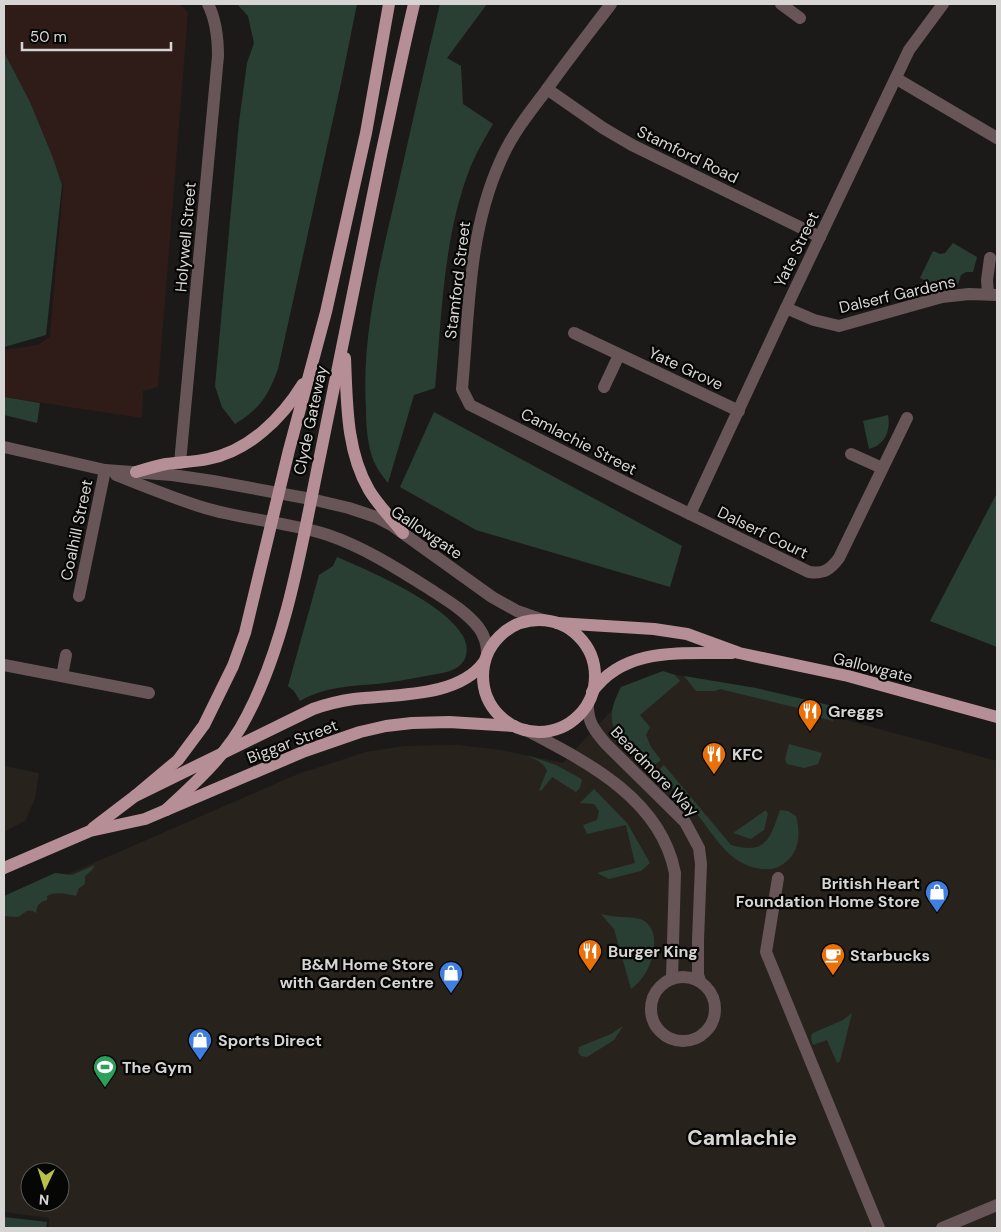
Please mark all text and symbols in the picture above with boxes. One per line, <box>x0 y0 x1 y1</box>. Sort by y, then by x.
scale bar <box>22 20 171 52</box>
text: 50 m <box>30 27 67 47</box>
street label: Stamford Road <box>634 121 742 188</box>
street label: Holywell Street <box>170 181 201 293</box>
street label: Yate Street <box>769 208 824 290</box>
street label: Stamford Street <box>440 220 475 340</box>
street label: Dalserf Gardens <box>837 271 957 318</box>
street label: Yate Grove <box>645 342 726 395</box>
street label: Clyde Gateway <box>289 363 332 477</box>
street label: Camlachie Street <box>517 403 640 480</box>
street label: Coalhill Street <box>56 478 97 583</box>
street label: Gallowgate <box>387 501 466 564</box>
street label: Dalserf Court <box>714 501 812 563</box>
street label: Gallowgate <box>831 647 915 688</box>
restaurant icon: Greggs <box>797 698 823 732</box>
place label: Greggs <box>828 701 884 722</box>
street label: Biggar Street <box>244 715 341 768</box>
street label: Beardmore Way <box>606 722 703 821</box>
restaurant icon: KFC <box>701 741 727 775</box>
place label: KFC <box>732 744 763 765</box>
place label: British Heart Foundation Home Store <box>736 873 920 912</box>
shop icon: British Heart Foundation Home Store <box>924 879 950 913</box>
restaurant icon: Burger King <box>577 938 603 972</box>
place label: Burger King <box>608 941 698 962</box>
cafe icon: Starbucks <box>820 942 846 976</box>
place label: Starbucks <box>850 945 930 966</box>
place label: B&M Home Store with Garden Centre <box>280 954 434 993</box>
shop icon: B&M Home Store with Garden Centre <box>438 960 464 994</box>
shop icon: Sports Direct <box>187 1027 213 1061</box>
place label: Sports Direct <box>218 1030 322 1051</box>
sports icon: The Gym <box>92 1054 118 1088</box>
place label: The Gym <box>122 1057 192 1078</box>
district label: Camlachie <box>687 1124 797 1152</box>
north arrow <box>20 1162 70 1212</box>
text: N <box>38 1191 50 1209</box>

